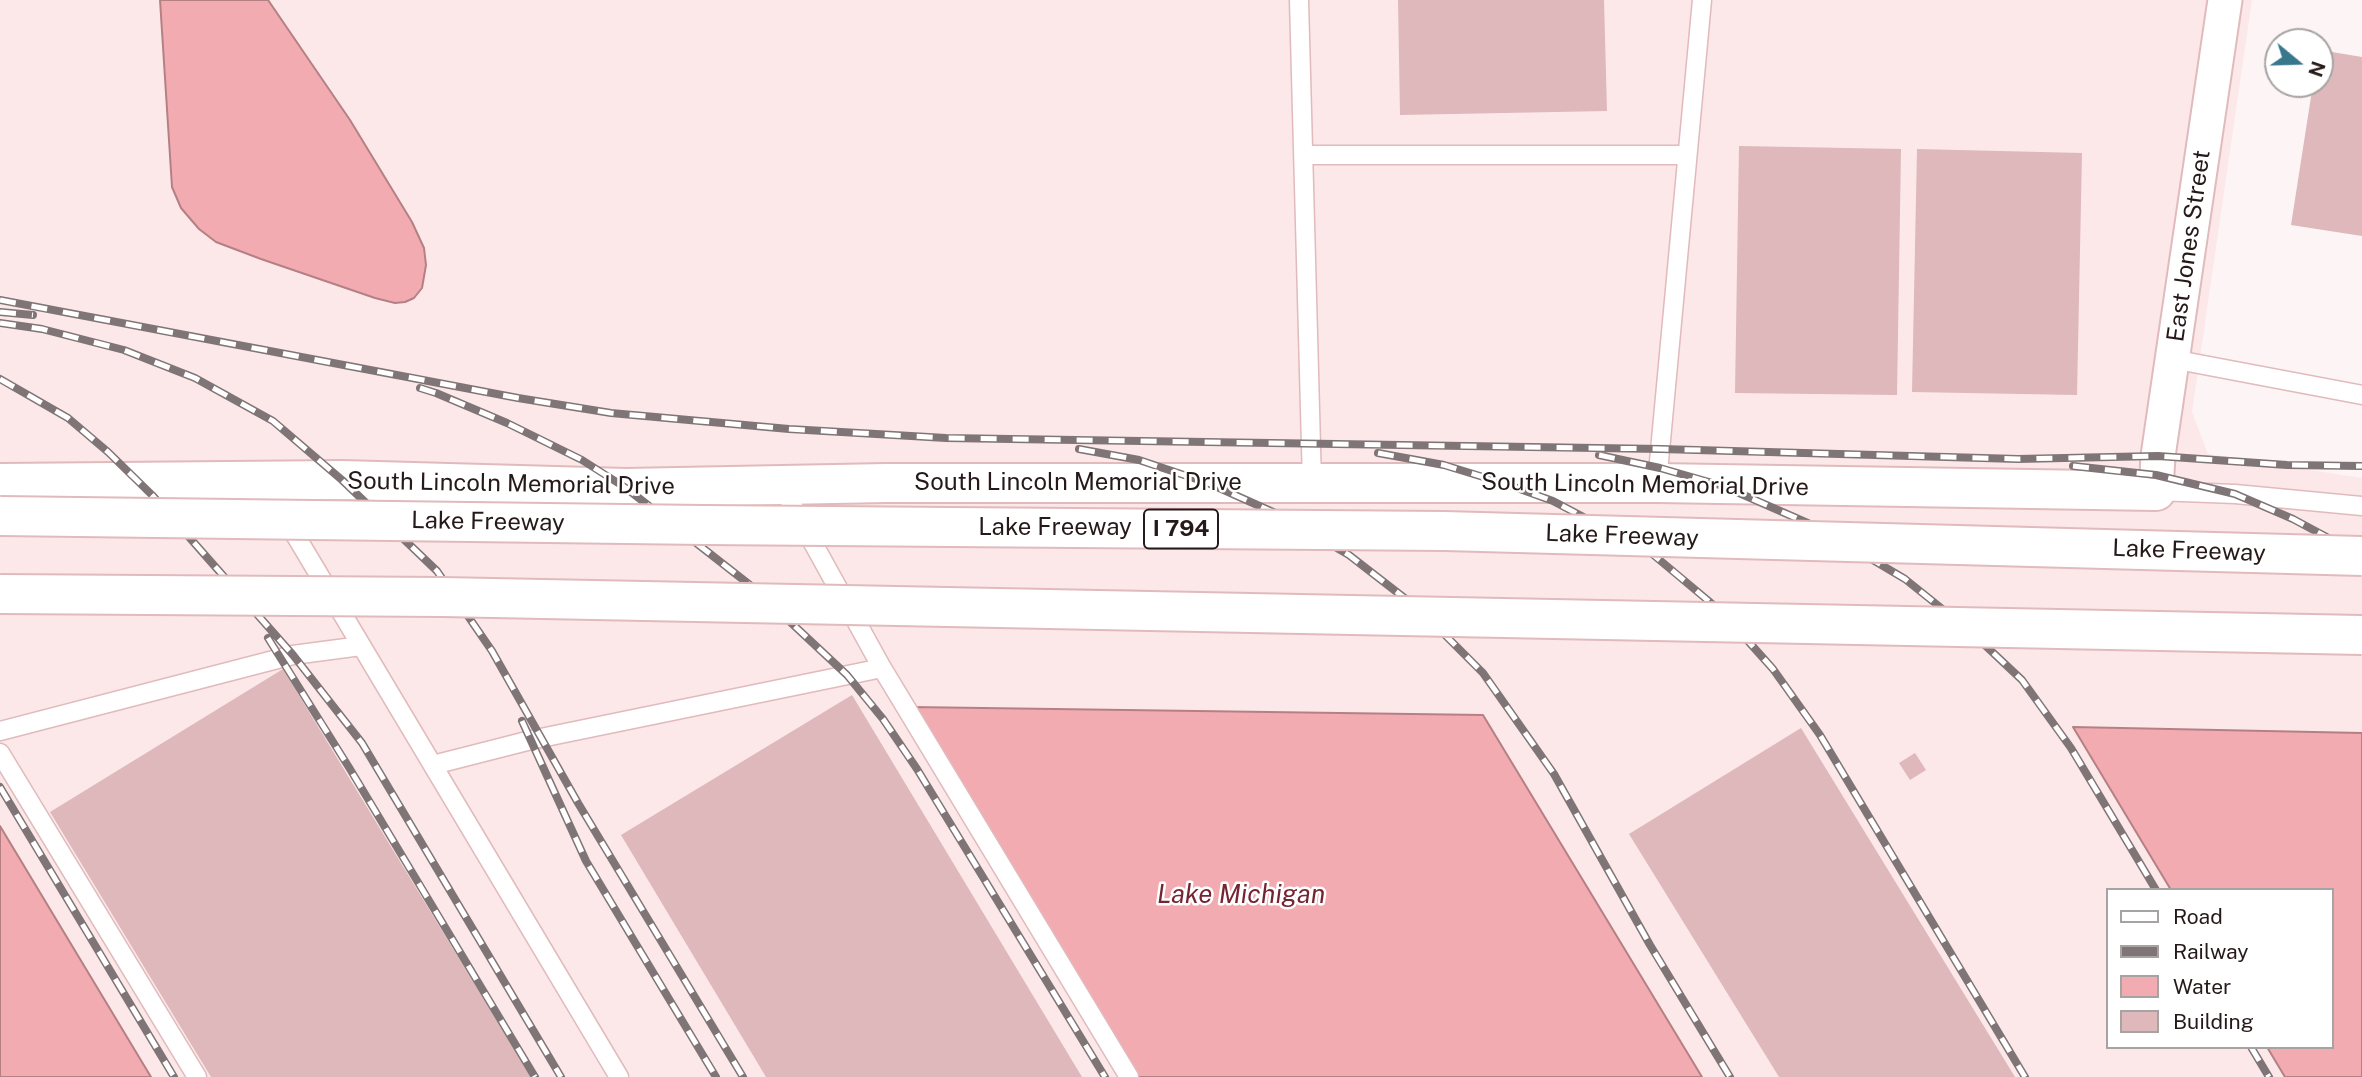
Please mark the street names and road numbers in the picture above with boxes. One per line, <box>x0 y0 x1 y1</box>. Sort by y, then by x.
street label: East Jones Street <box>2161 148 2217 344</box>
street label: South Lincoln Memorial Drive <box>347 467 675 501</box>
street label: South Lincoln Memorial Drive <box>1481 468 1809 502</box>
street label: South Lincoln Memorial Drive <box>914 469 1242 497</box>
street label: Lake Freeway <box>411 506 565 538</box>
road number: I 794 <box>1144 509 1218 548</box>
street label: Lake Freeway <box>978 514 1132 542</box>
street label: Lake Freeway <box>1545 519 1699 553</box>
street label: Lake Freeway <box>2112 534 2266 568</box>

